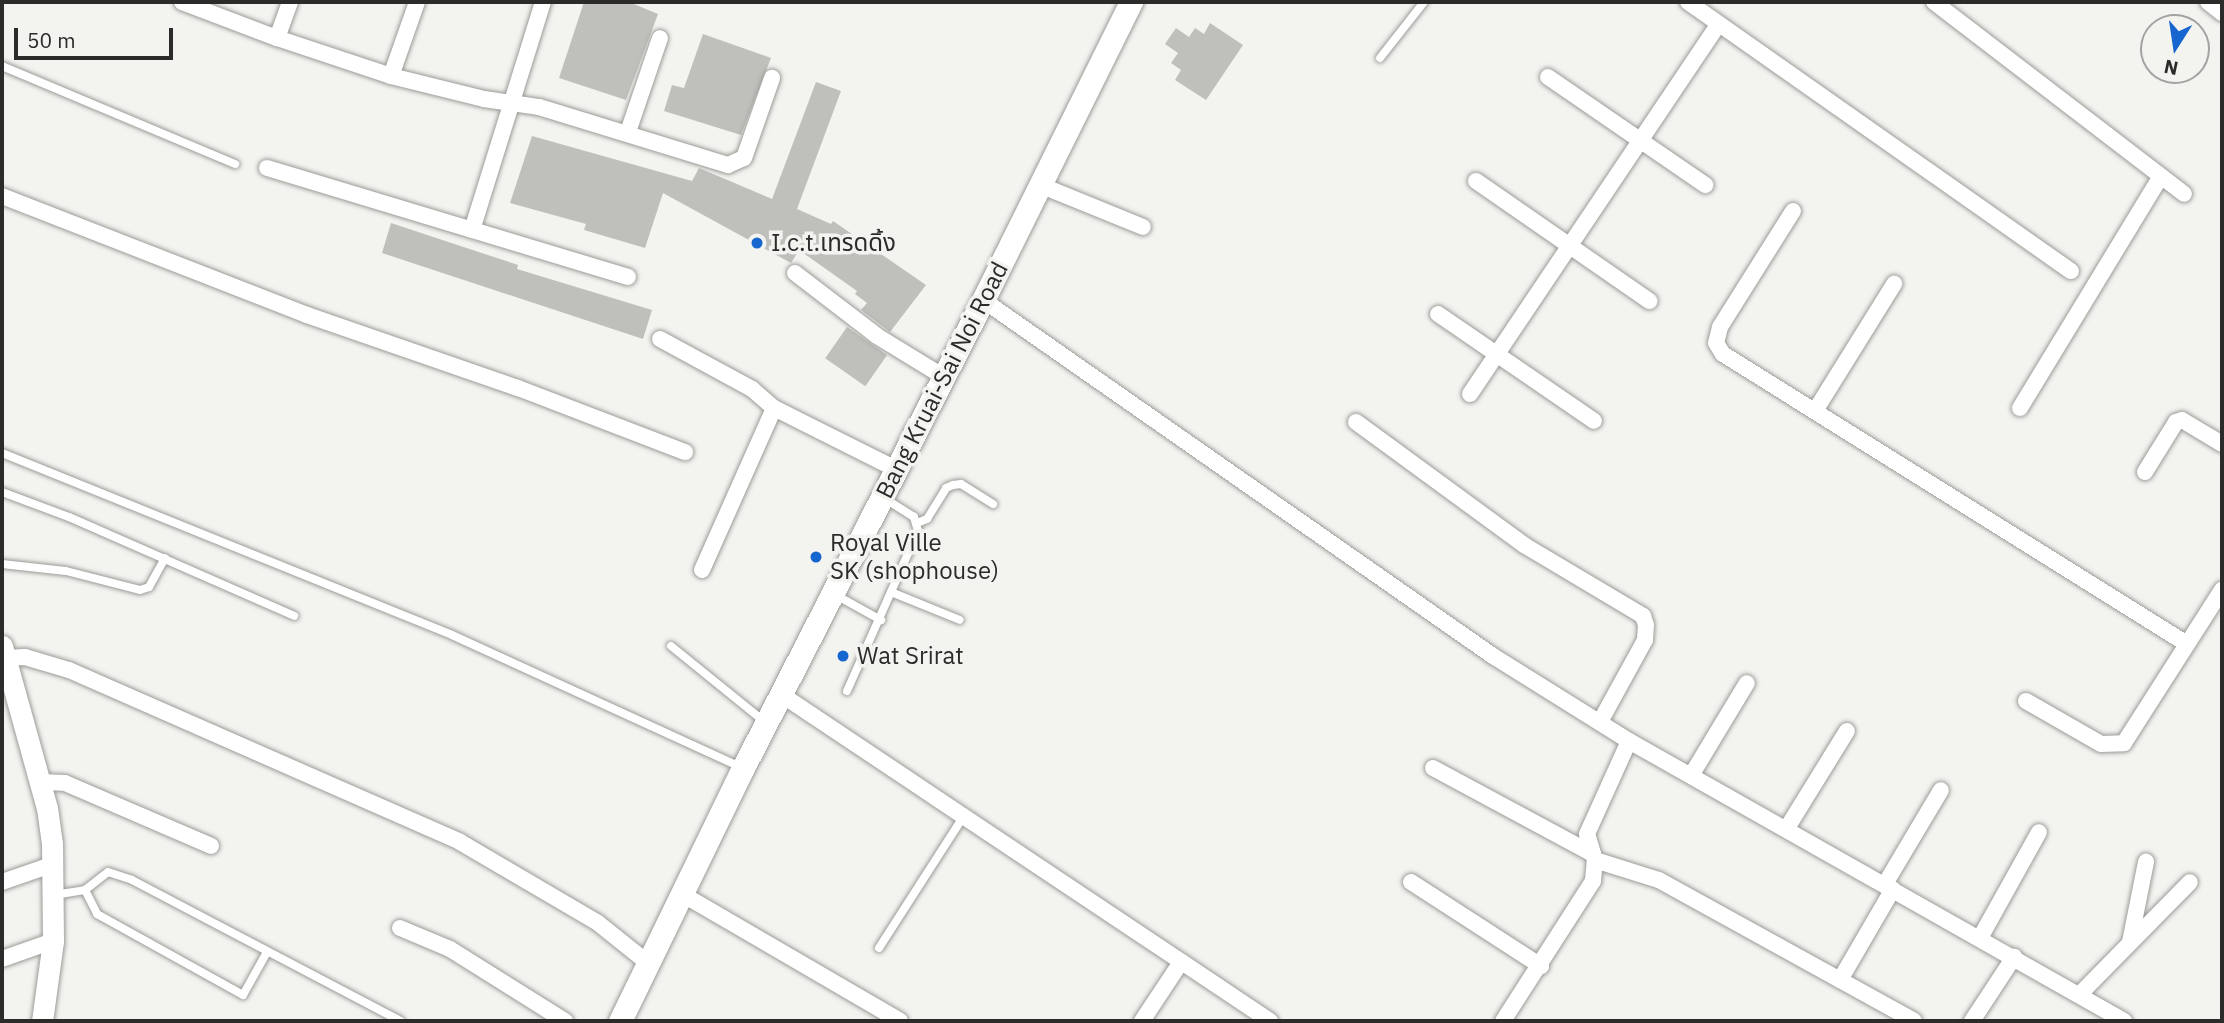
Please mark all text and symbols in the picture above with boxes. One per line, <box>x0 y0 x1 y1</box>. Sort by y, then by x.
scale bar <box>18 14 177 58</box>
north arrow <box>2140 14 2210 84</box>
text: 50 m <box>27 26 76 54</box>
text: N <box>2162 54 2180 81</box>
place label: I.c.t.เทรดดิ้ง <box>771 229 896 257</box>
marker: I.c.t.เทรดดิ้ง <box>749 235 765 251</box>
street label: Bang Kruai-Sai Noi Road <box>870 257 1014 503</box>
place label: Royal Ville SK (shophouse) <box>830 529 999 585</box>
marker: Royal Ville SK (shophouse) <box>808 549 824 565</box>
place label: Wat Srirat <box>857 642 964 670</box>
marker: Wat Srirat <box>835 648 851 664</box>

